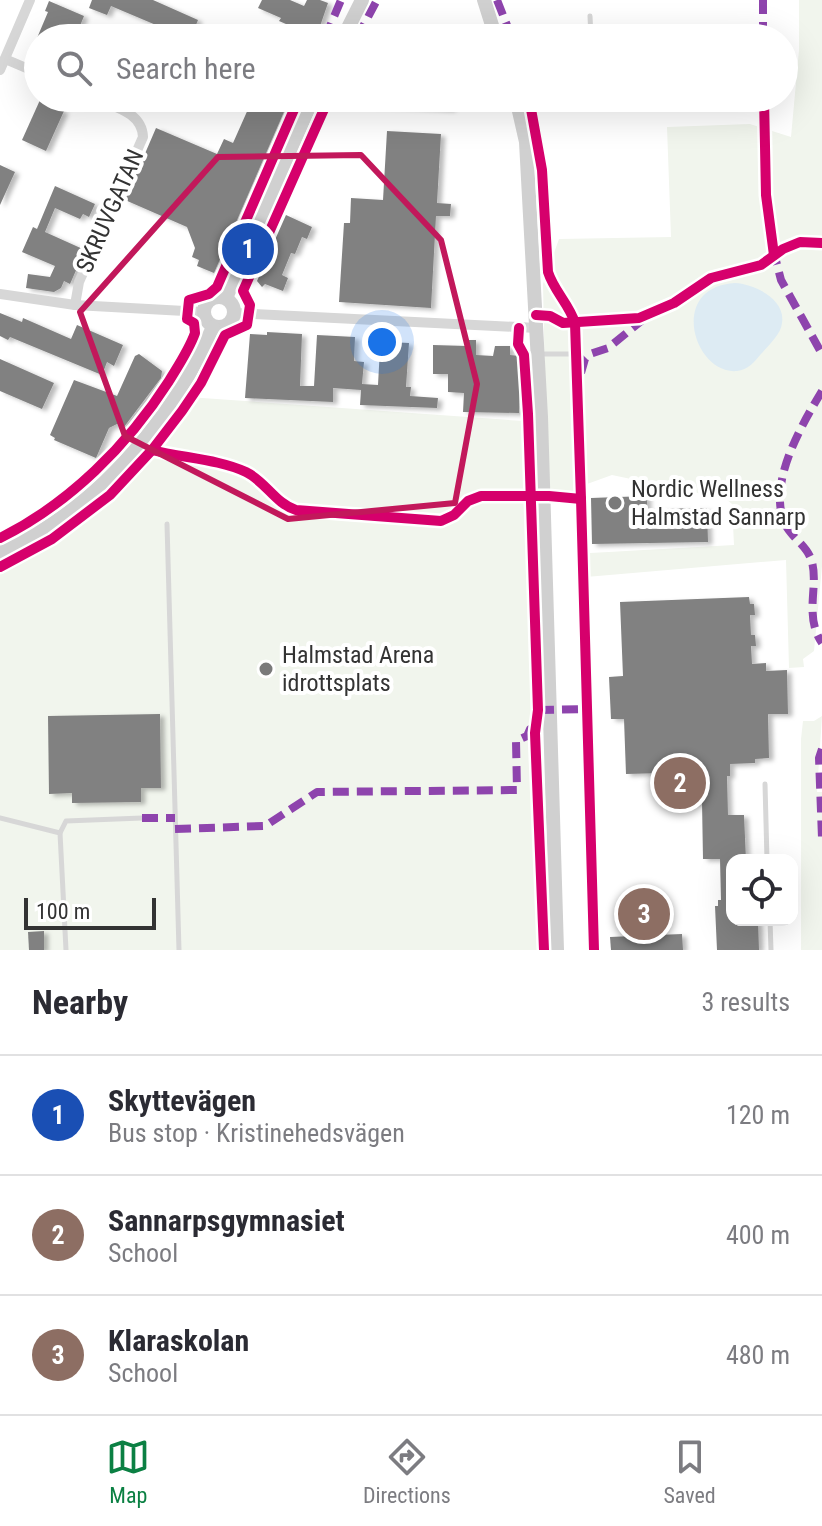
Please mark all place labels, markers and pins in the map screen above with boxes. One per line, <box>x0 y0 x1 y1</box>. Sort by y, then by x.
pin: 1 <box>222 219 274 279</box>
place label: Nordic Wellness Halmstad Sannarp <box>631 475 806 531</box>
marker: Nordic Wellness Halmstad Sannarp <box>606 494 624 512</box>
place label: Halmstad Arena idrottsplats <box>282 641 434 697</box>
marker: Halmstad Arena idrottsplats <box>257 660 275 678</box>
pin: 2 <box>654 753 706 813</box>
pin: 3 <box>618 884 670 944</box>

